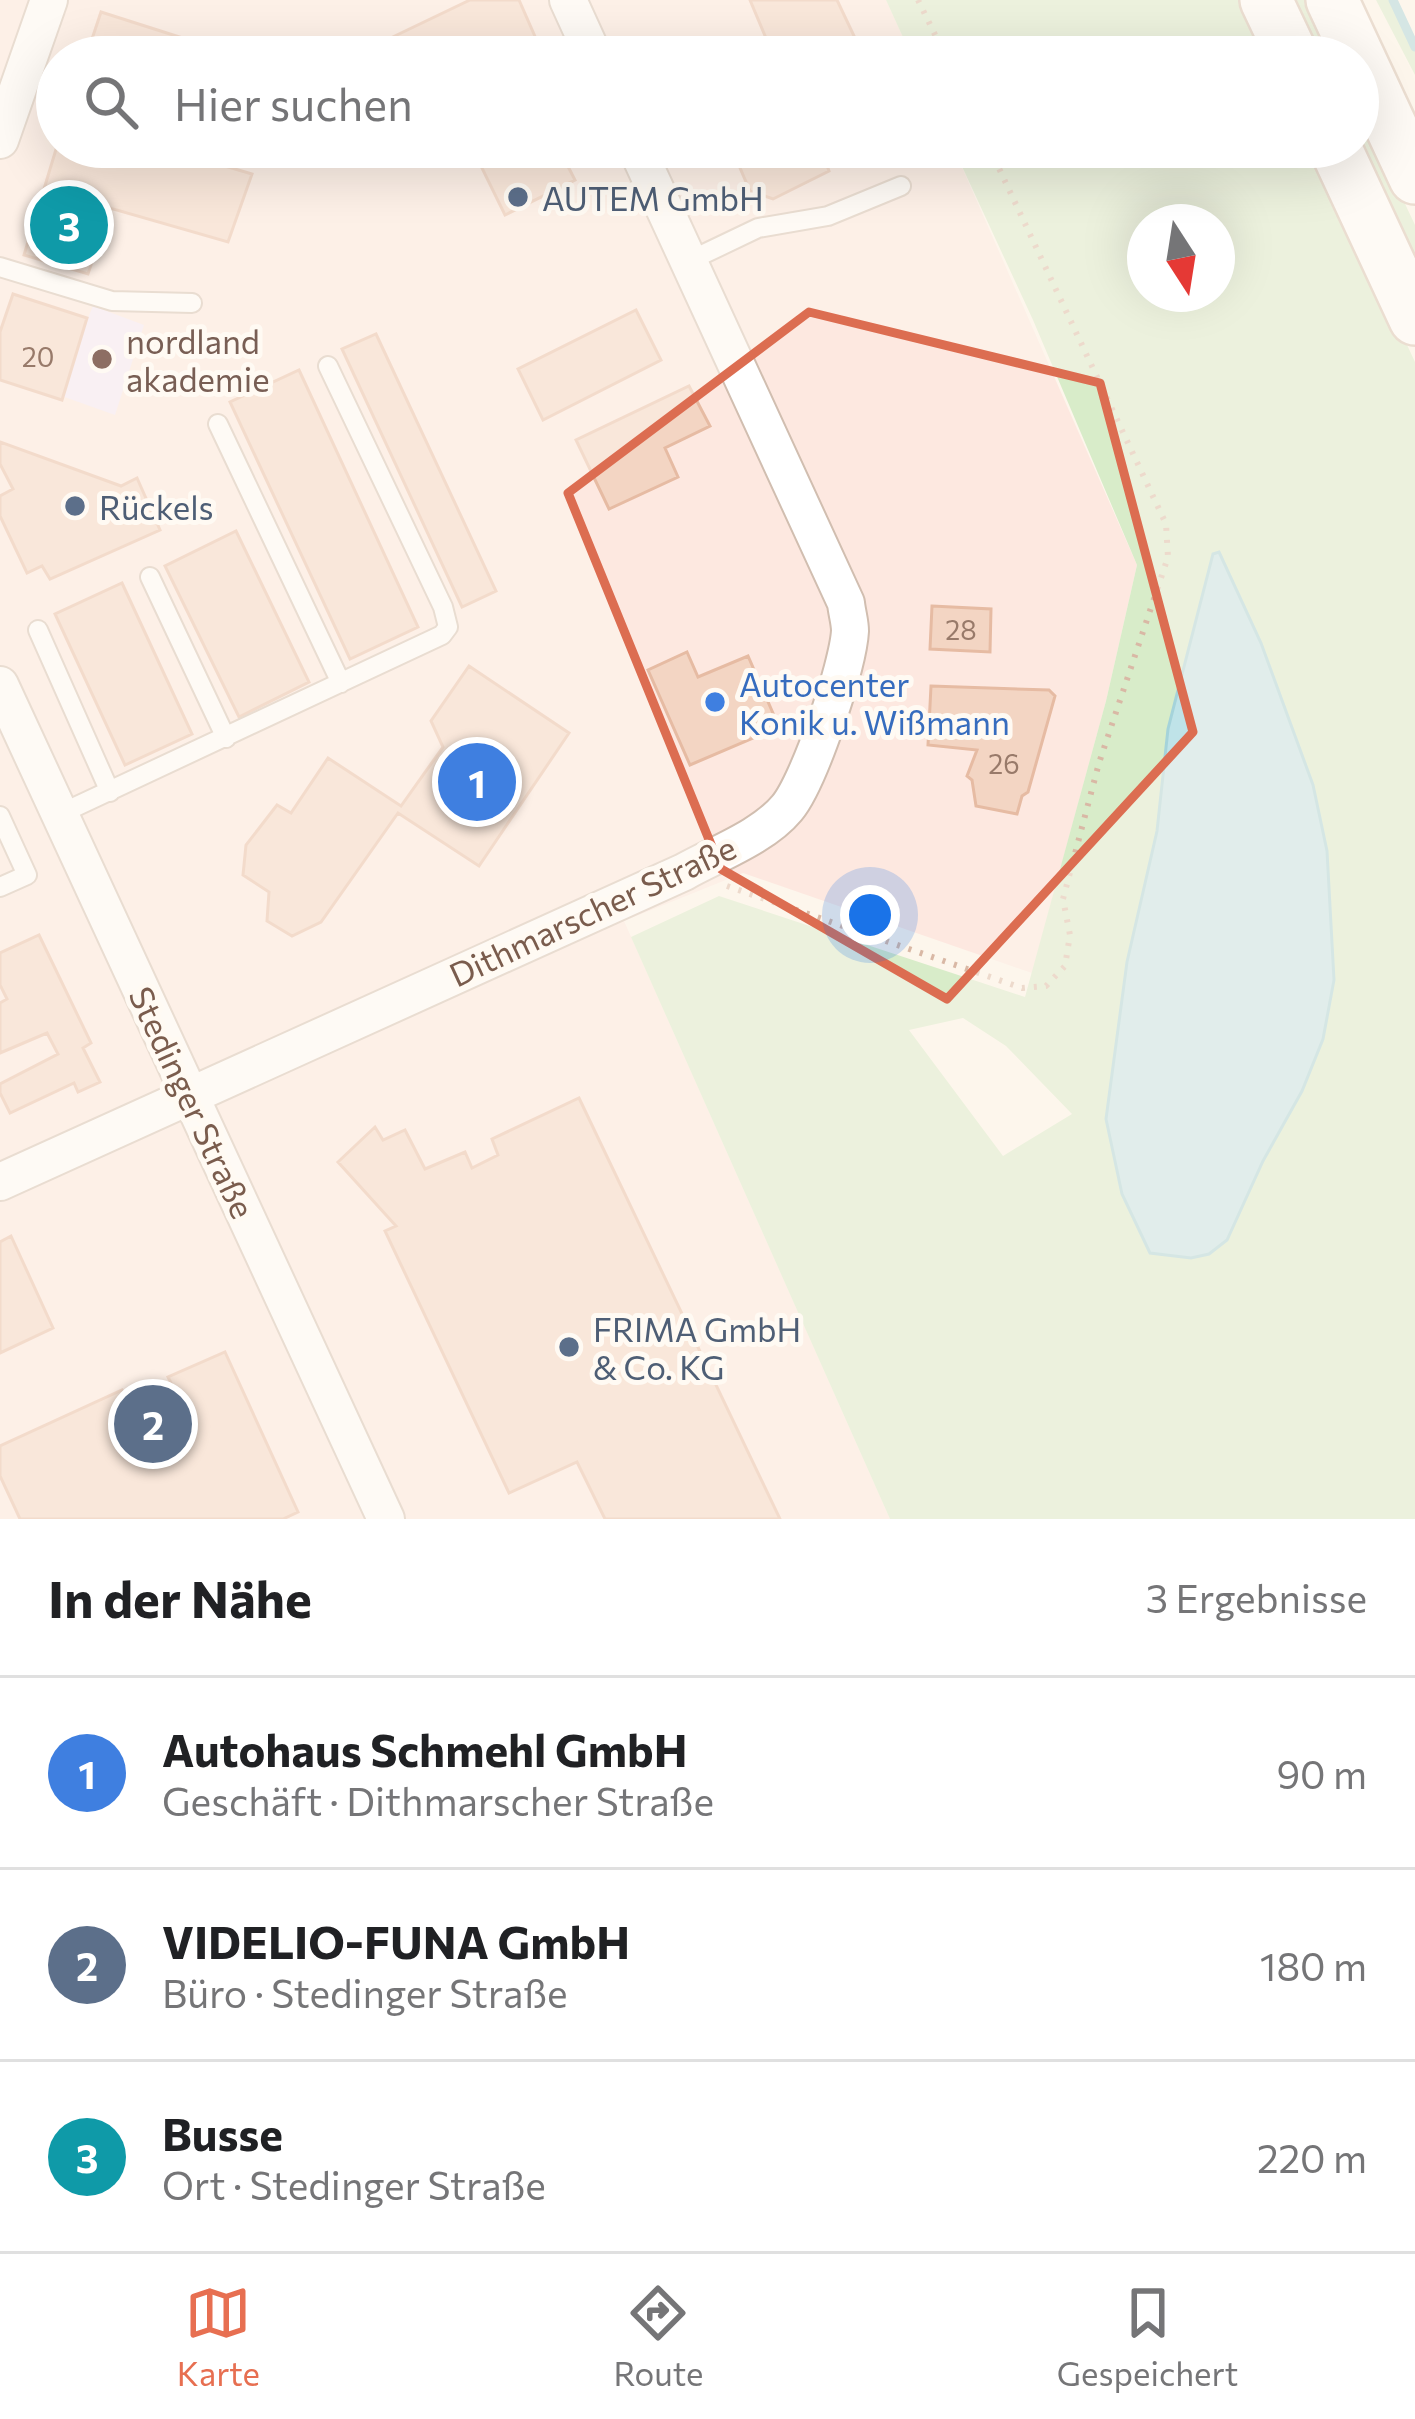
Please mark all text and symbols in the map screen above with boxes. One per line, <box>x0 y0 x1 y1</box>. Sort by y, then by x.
search box <box>36 36 1379 168</box>
icon: search <box>78 69 144 135</box>
text: Hier suchen <box>174 75 413 130</box>
place label: AUTEM GmbH <box>542 177 764 218</box>
pin: 3 <box>30 180 108 270</box>
marker: AUTEM GmbH <box>505 184 531 210</box>
north arrow <box>1127 204 1235 312</box>
place label: nordland akademie <box>126 320 270 399</box>
house number: 20 <box>22 340 54 373</box>
marker: nordland akademie <box>89 346 115 372</box>
place label: Rückels <box>99 486 214 527</box>
marker: Rückels <box>62 493 88 519</box>
house number: 28 <box>945 613 977 646</box>
place label: Autocenter Konik u. Wißmann <box>739 663 1010 742</box>
marker: Autocenter Konik u. Wißmann <box>702 689 728 715</box>
pin: 1 <box>438 737 516 827</box>
house number: 26 <box>988 747 1020 780</box>
street label: Dithmarscher Straße <box>442 826 742 994</box>
your location <box>840 885 900 945</box>
street label: Stedinger Straße <box>121 980 265 1224</box>
place label: FRIMA GmbH & Co. KG <box>593 1308 801 1387</box>
marker: FRIMA GmbH & Co. KG <box>556 1334 582 1360</box>
pin: 2 <box>114 1379 192 1469</box>
text: In der Nähe <box>48 1566 312 1629</box>
text: 3 Ergebnisse <box>1146 1573 1367 1621</box>
text: Autohaus Schmehl GmbH <box>162 1721 687 1776</box>
text: 1 <box>78 1749 96 1797</box>
text: 90 m <box>1276 1749 1367 1797</box>
text: Geschäft · Dithmarscher Straße <box>162 1776 714 1824</box>
text: VIDELIO-FUNA GmbH <box>162 1913 630 1968</box>
text: 2 <box>76 1941 98 1989</box>
text: 180 m <box>1260 1941 1367 1989</box>
text: Büro · Stedinger Straße <box>162 1968 568 2016</box>
text: Busse <box>162 2105 283 2160</box>
text: 3 <box>76 2133 98 2181</box>
text: 220 m <box>1257 2133 1367 2181</box>
text: Ort · Stedinger Straße <box>162 2160 546 2208</box>
tab: Karte <box>177 2280 260 2393</box>
tab: Route <box>614 2280 703 2393</box>
tab: Gespeichert <box>1057 2280 1238 2393</box>

